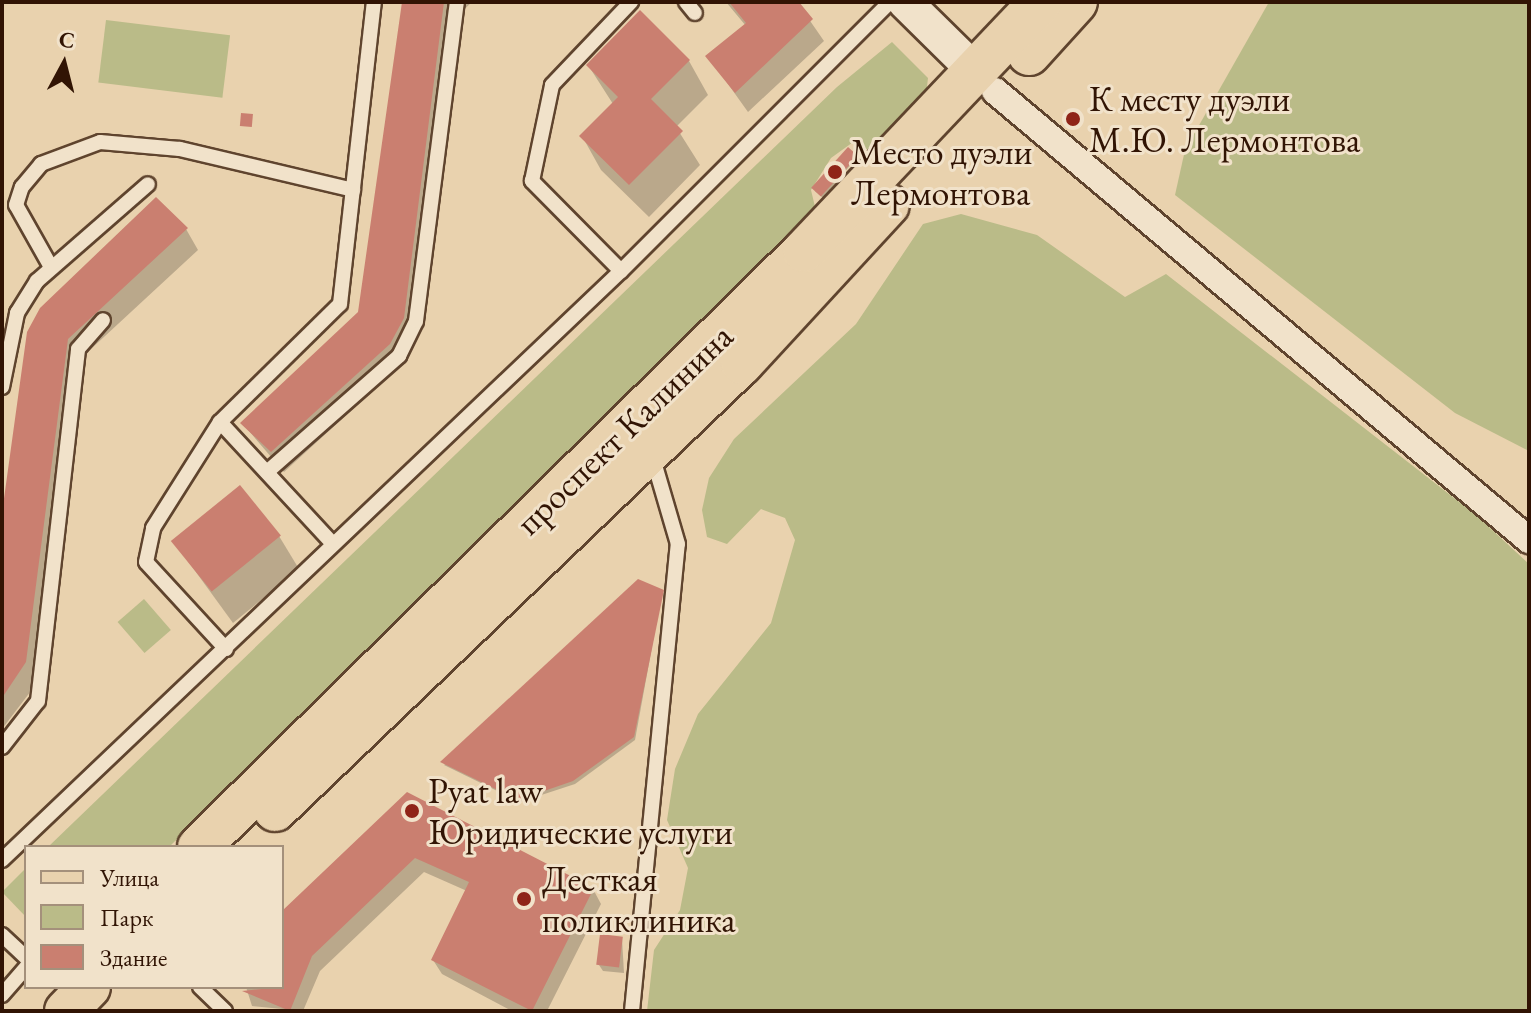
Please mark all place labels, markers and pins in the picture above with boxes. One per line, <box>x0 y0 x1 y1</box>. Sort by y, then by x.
place label: К месту дуэли М.Ю. Лермонтова <box>1089 76 1360 161</box>
marker: К месту дуэли М.Ю. Лермонтова <box>1064 110 1082 128</box>
place label: Место дуэли Лермонтова <box>851 129 1033 214</box>
marker: Место дуэли Лермонтова <box>826 163 844 181</box>
place label: Pyat law Юридические услуги <box>428 768 733 853</box>
marker: Pyat law Юридические услуги <box>403 802 421 820</box>
place label: Десткая поликлиника <box>542 856 736 941</box>
marker: Десткая поликлиника <box>513 888 535 910</box>

